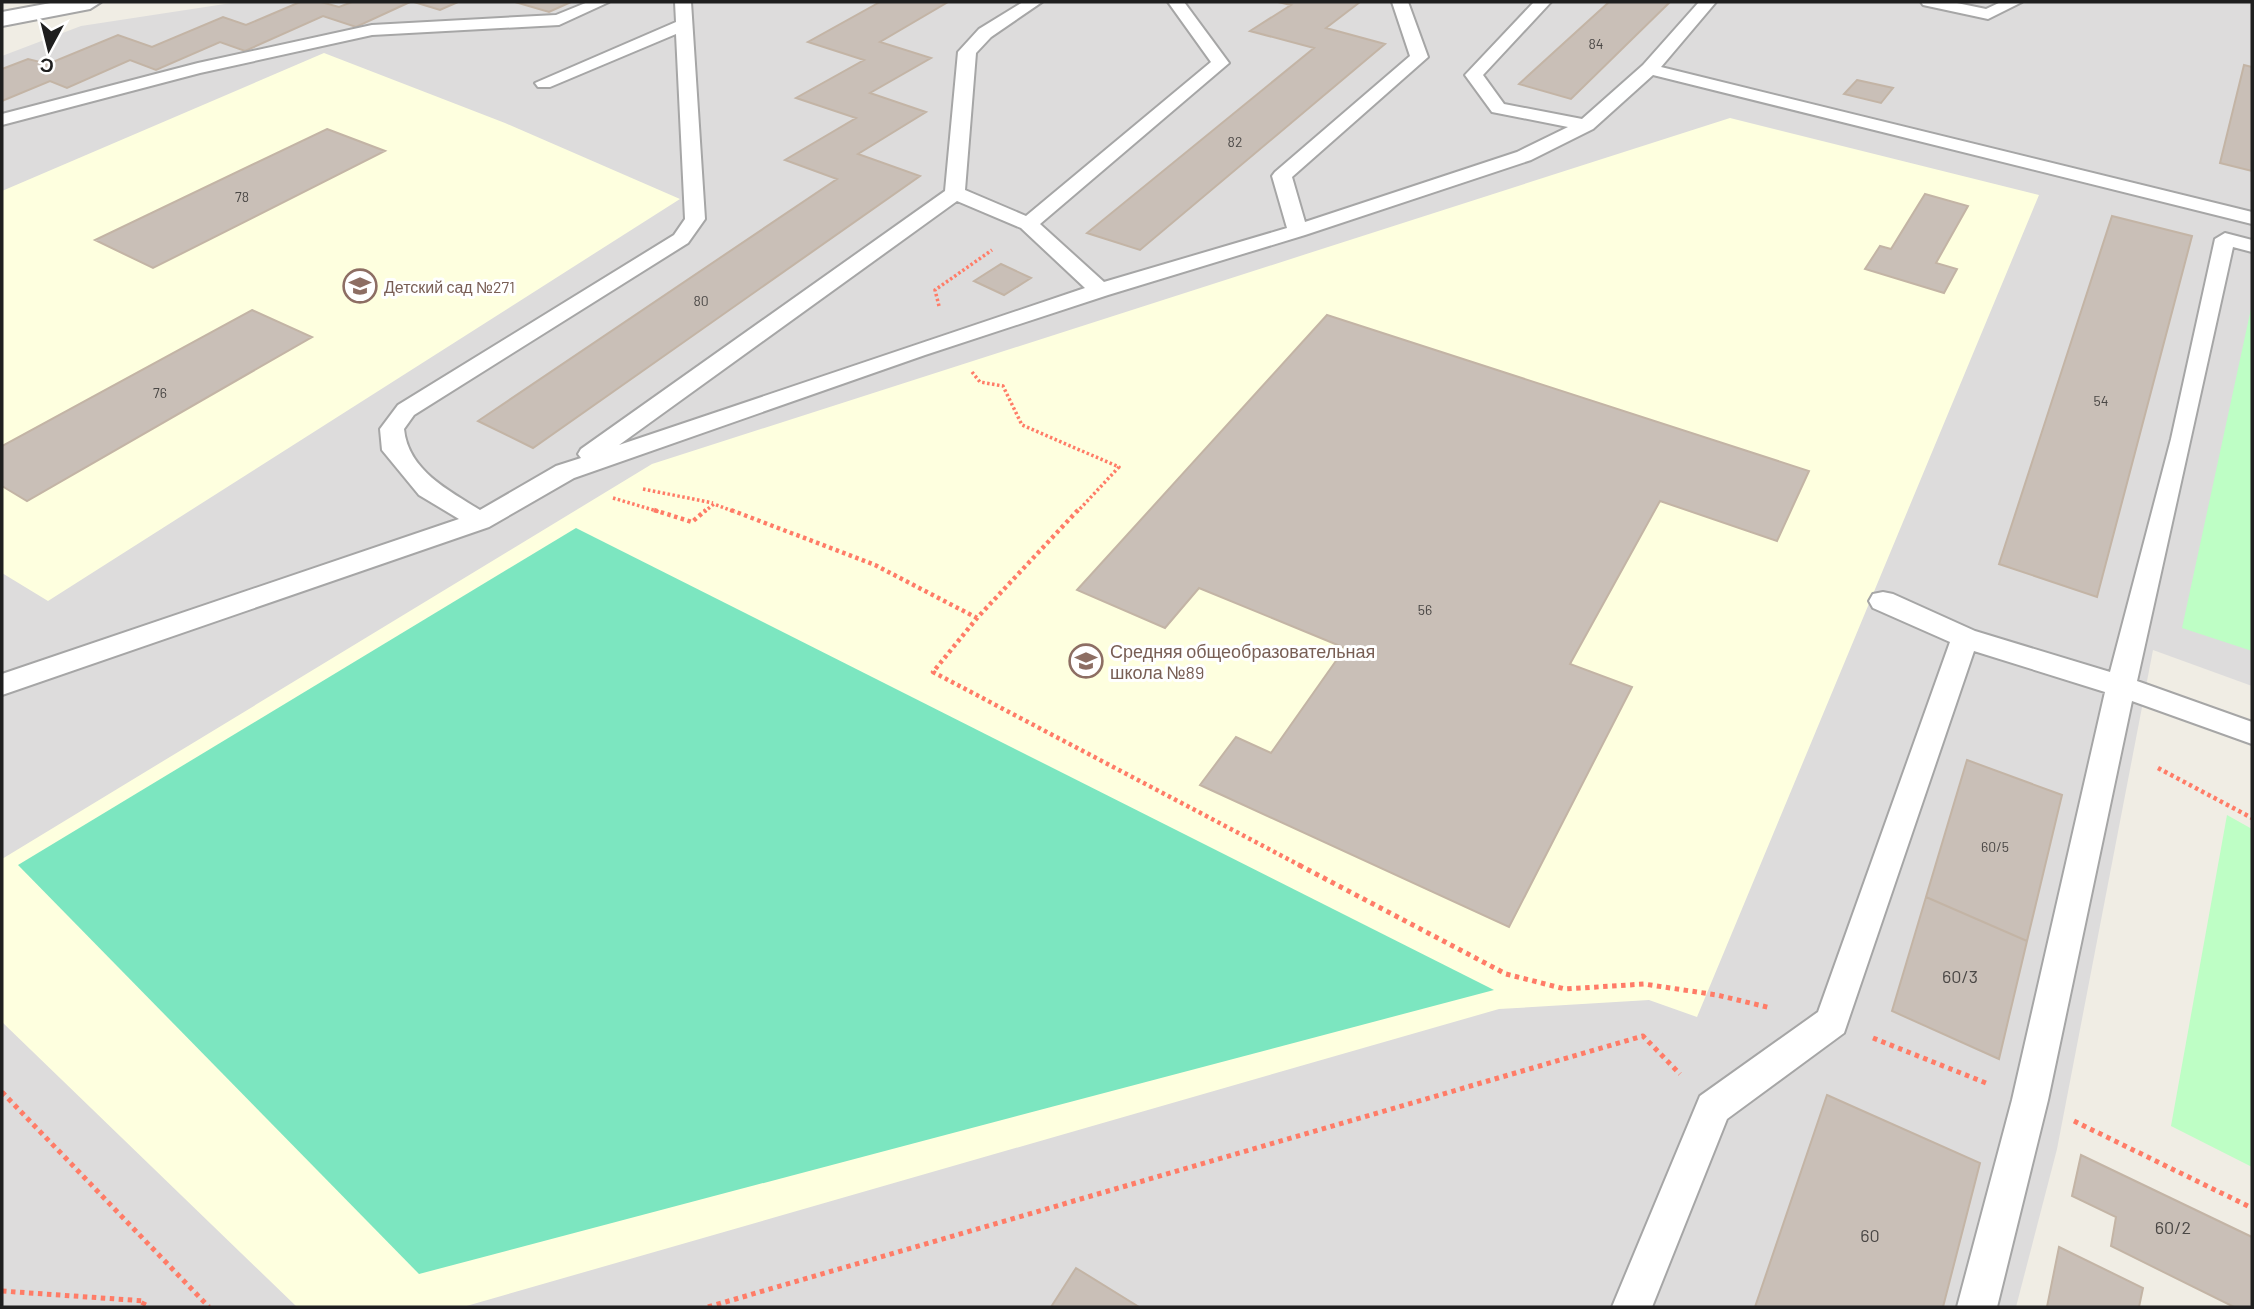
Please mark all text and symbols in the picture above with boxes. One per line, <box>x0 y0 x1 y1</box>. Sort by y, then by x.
north arrow <box>14 14 84 84</box>
house number: 84 <box>1588 35 1604 52</box>
text: С <box>38 54 55 79</box>
house number: 82 <box>1228 133 1242 150</box>
house number: 78 <box>235 188 249 205</box>
school or university icon: Детский сад №271 <box>341 267 379 305</box>
place label: Детский сад №271 <box>384 277 515 296</box>
house number: 80 <box>693 292 709 309</box>
house number: 76 <box>153 384 167 401</box>
house number: 54 <box>2094 392 2108 409</box>
house number: 56 <box>1418 601 1432 618</box>
place label: Средняя общеобразовательная школа №89 <box>1110 640 1375 683</box>
school or university icon: Средняя общеобразовательная школа №89 <box>1067 642 1105 680</box>
house number: 60/5 <box>1981 838 2009 855</box>
house number: 60/3 <box>1942 965 1978 987</box>
house number: 60/2 <box>2155 1216 2191 1238</box>
house number: 60 <box>1860 1224 1880 1246</box>

